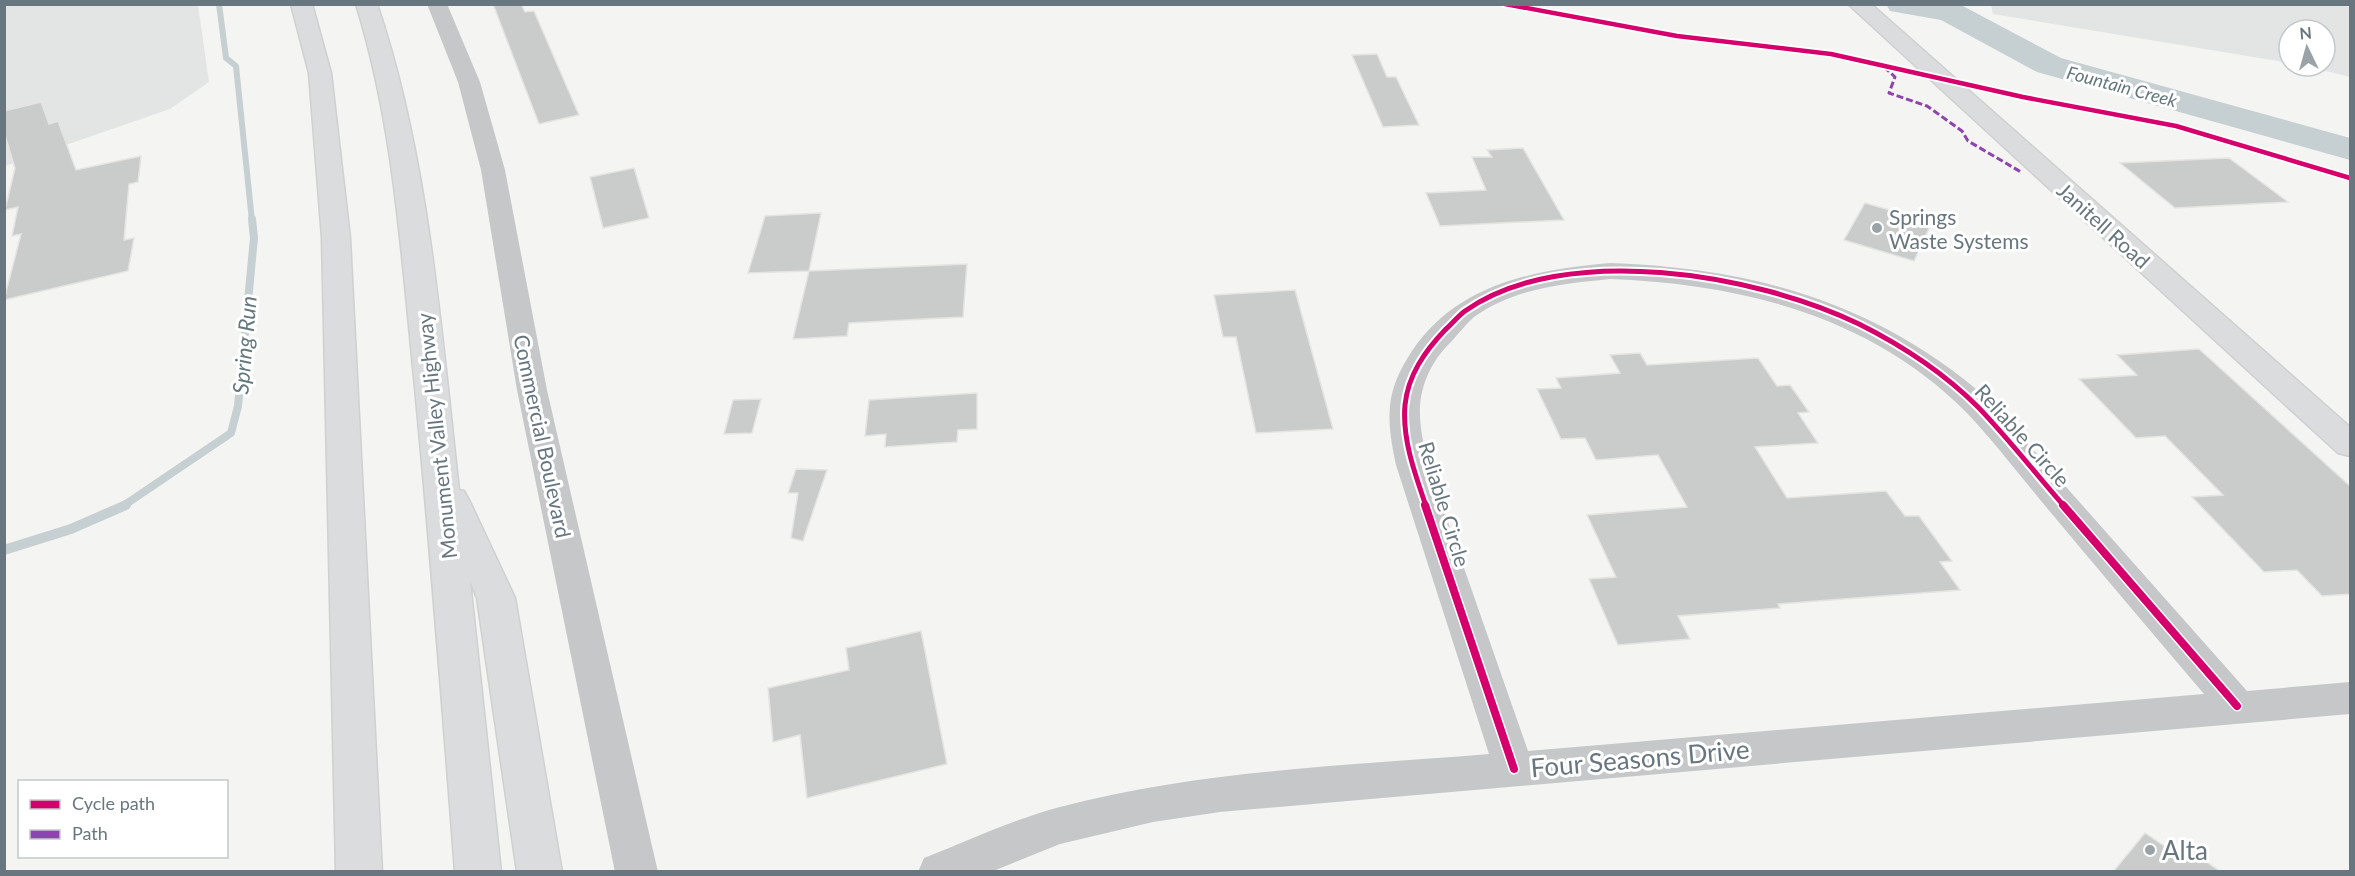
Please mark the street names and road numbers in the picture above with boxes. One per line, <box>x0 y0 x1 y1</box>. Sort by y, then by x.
street label: Janitell Road <box>2053 177 2155 273</box>
street label: Monument Valley Highway <box>411 312 461 560</box>
street label: Commercial Boulevard <box>509 332 577 540</box>
street label: Reliable Circle <box>1970 379 2076 491</box>
street label: Reliable Circle <box>1414 438 1476 570</box>
street label: Four Seasons Drive <box>1529 732 1751 784</box>

